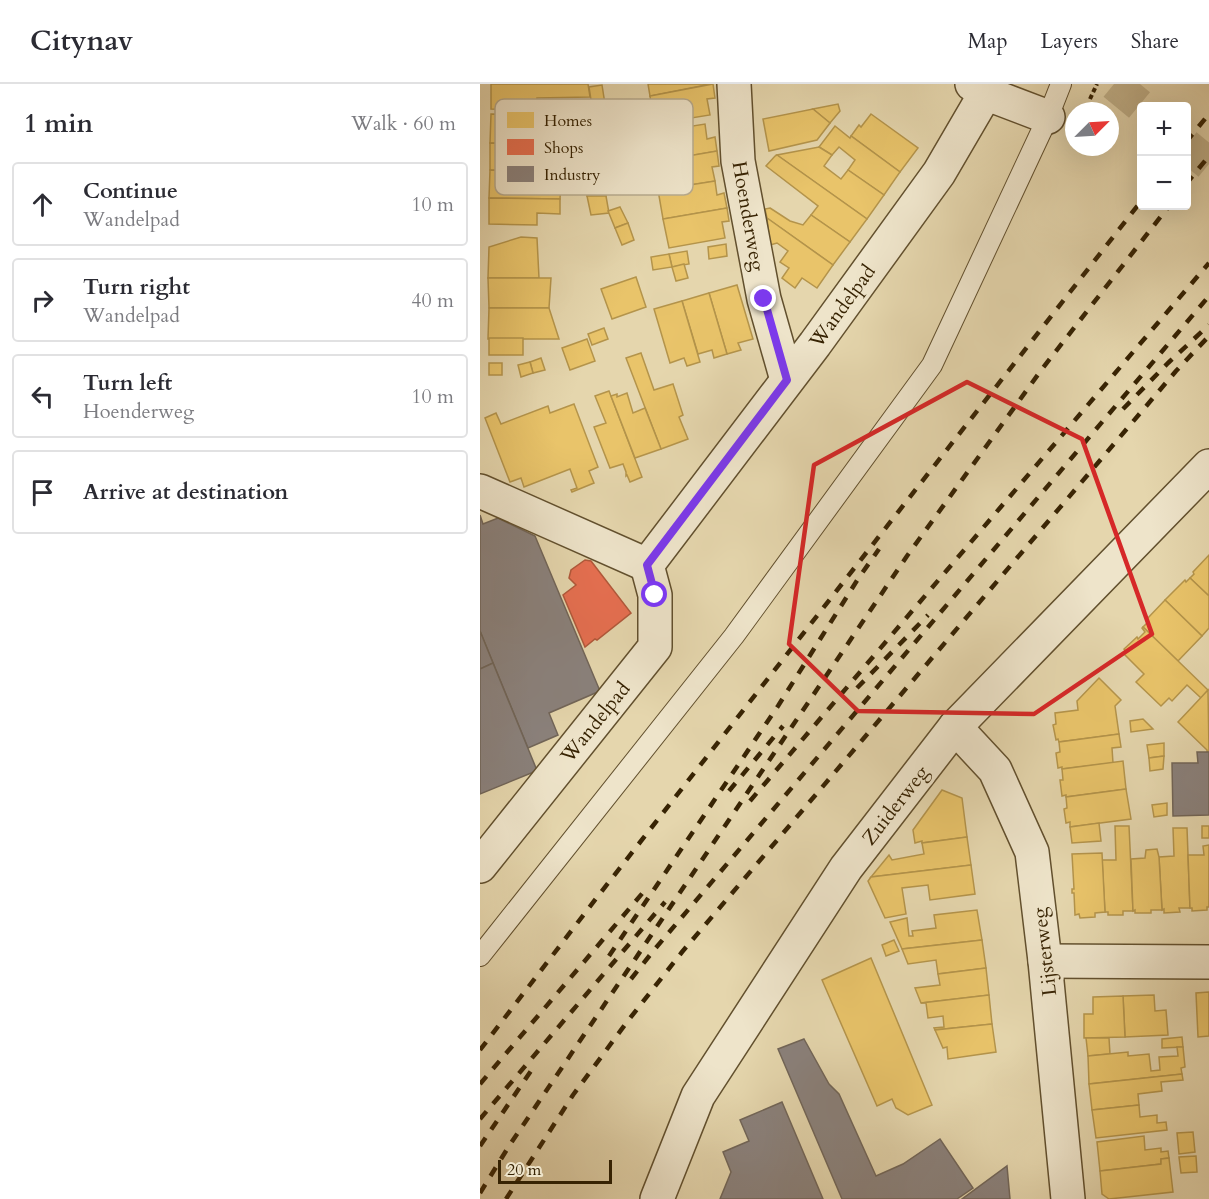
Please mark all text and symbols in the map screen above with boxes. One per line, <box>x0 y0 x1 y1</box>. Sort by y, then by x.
text: Citynav <box>30 22 133 60</box>
text: Map <box>968 27 1008 56</box>
text: Layers <box>1041 27 1098 56</box>
text: Share <box>1131 27 1179 56</box>
legend <box>495 99 693 195</box>
north arrow <box>1065 102 1119 156</box>
map controls <box>1137 102 1191 210</box>
button: + <box>1137 102 1191 156</box>
text: 1 min <box>24 106 93 141</box>
text: Walk · 60 m <box>351 110 456 137</box>
text: Homes <box>544 110 592 132</box>
text: Shops <box>544 137 583 159</box>
button: − <box>1137 156 1191 210</box>
street label: Hoenderweg <box>726 159 772 274</box>
text: Industry <box>544 164 601 186</box>
text: Continue <box>83 176 178 206</box>
icon: ahead <box>26 188 59 221</box>
text: 10 m <box>411 191 454 218</box>
text: Wandelpad <box>83 206 180 233</box>
street label: Wandelpad <box>802 259 882 354</box>
text: Turn right <box>83 272 190 302</box>
icon: right <box>26 284 59 317</box>
route end <box>750 285 776 311</box>
text: 40 m <box>411 287 454 314</box>
text: Wandelpad <box>83 302 180 329</box>
text: Turn left <box>83 368 172 398</box>
icon: left <box>26 380 59 413</box>
text: 10 m <box>411 383 454 410</box>
text: Hoenderweg <box>83 398 194 425</box>
icon: arrive <box>26 476 59 509</box>
text: Arrive at destination <box>83 477 288 507</box>
route start <box>641 581 667 607</box>
street label: Wandelpad <box>554 676 637 769</box>
street label: Zuiderweg <box>856 759 936 851</box>
street label: Lijsterweg <box>1026 905 1063 998</box>
scale bar <box>498 1157 612 1184</box>
text: 20 m <box>507 1159 541 1181</box>

